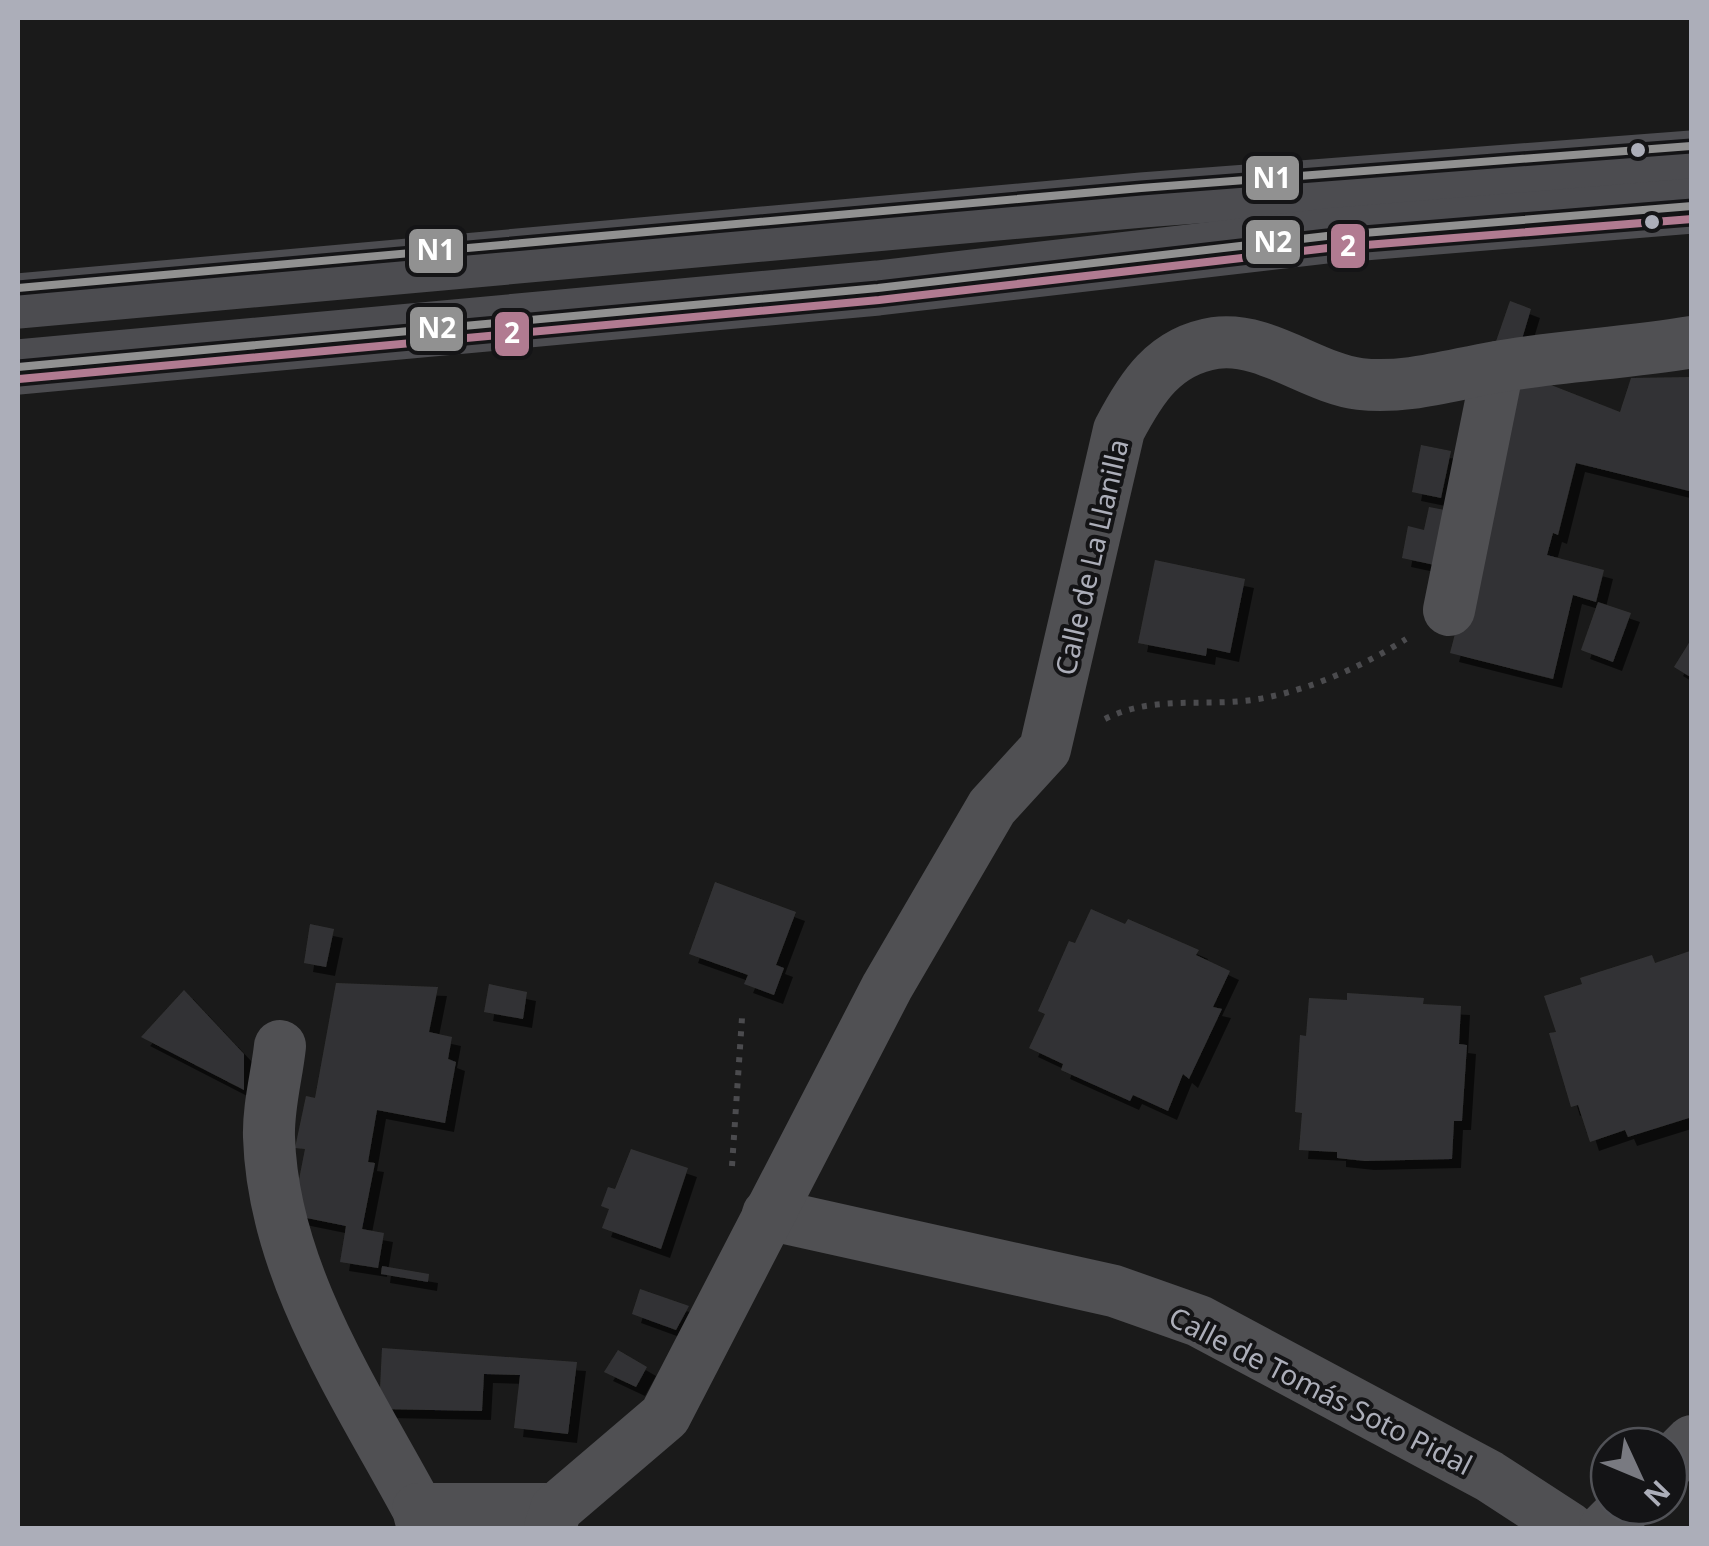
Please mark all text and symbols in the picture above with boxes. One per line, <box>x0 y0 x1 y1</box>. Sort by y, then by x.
unlabelled marker <box>1628 140 1648 160</box>
line badge: N1 <box>1244 154 1301 202</box>
text: N1 <box>1253 158 1291 196</box>
unlabelled marker <box>1642 212 1662 232</box>
line badge: N2 <box>1244 218 1302 266</box>
text: N2 <box>1254 222 1292 260</box>
line badge: 2 <box>1329 222 1367 270</box>
text: 2 <box>1340 226 1356 264</box>
line badge: N1 <box>407 227 465 275</box>
text: N1 <box>417 230 455 268</box>
line badge: N2 <box>408 305 465 353</box>
text: N2 <box>418 308 456 346</box>
line badge: 2 <box>493 310 531 358</box>
text: 2 <box>504 313 520 351</box>
street label: Calle de La Llanilla <box>1045 435 1137 679</box>
street label: Calle de Tomás Soto Pidal <box>1163 1297 1479 1483</box>
north arrow <box>1589 1426 1689 1526</box>
text: N <box>1636 1473 1679 1515</box>

